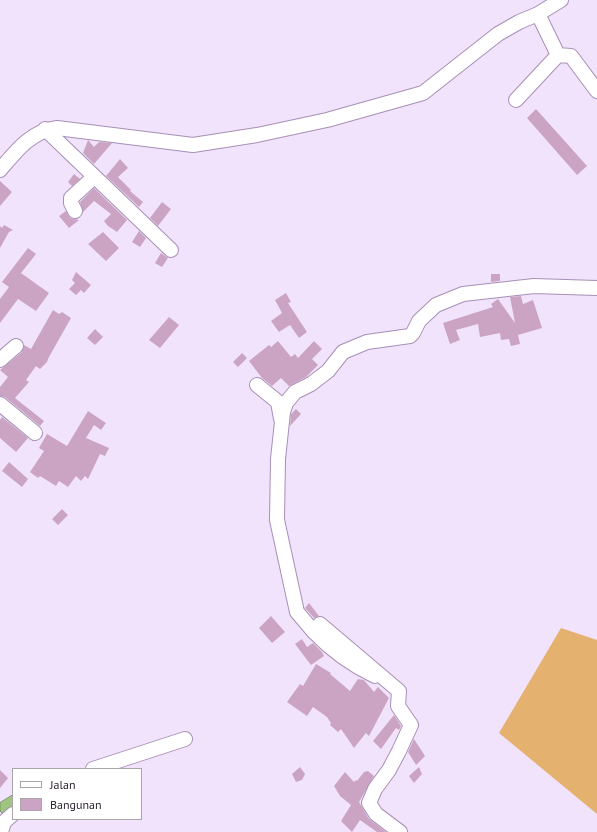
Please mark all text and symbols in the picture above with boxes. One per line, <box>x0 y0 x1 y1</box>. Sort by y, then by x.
legend <box>12 768 142 820</box>
text: Jalan <box>50 777 75 792</box>
text: Bangunan <box>50 797 102 812</box>

